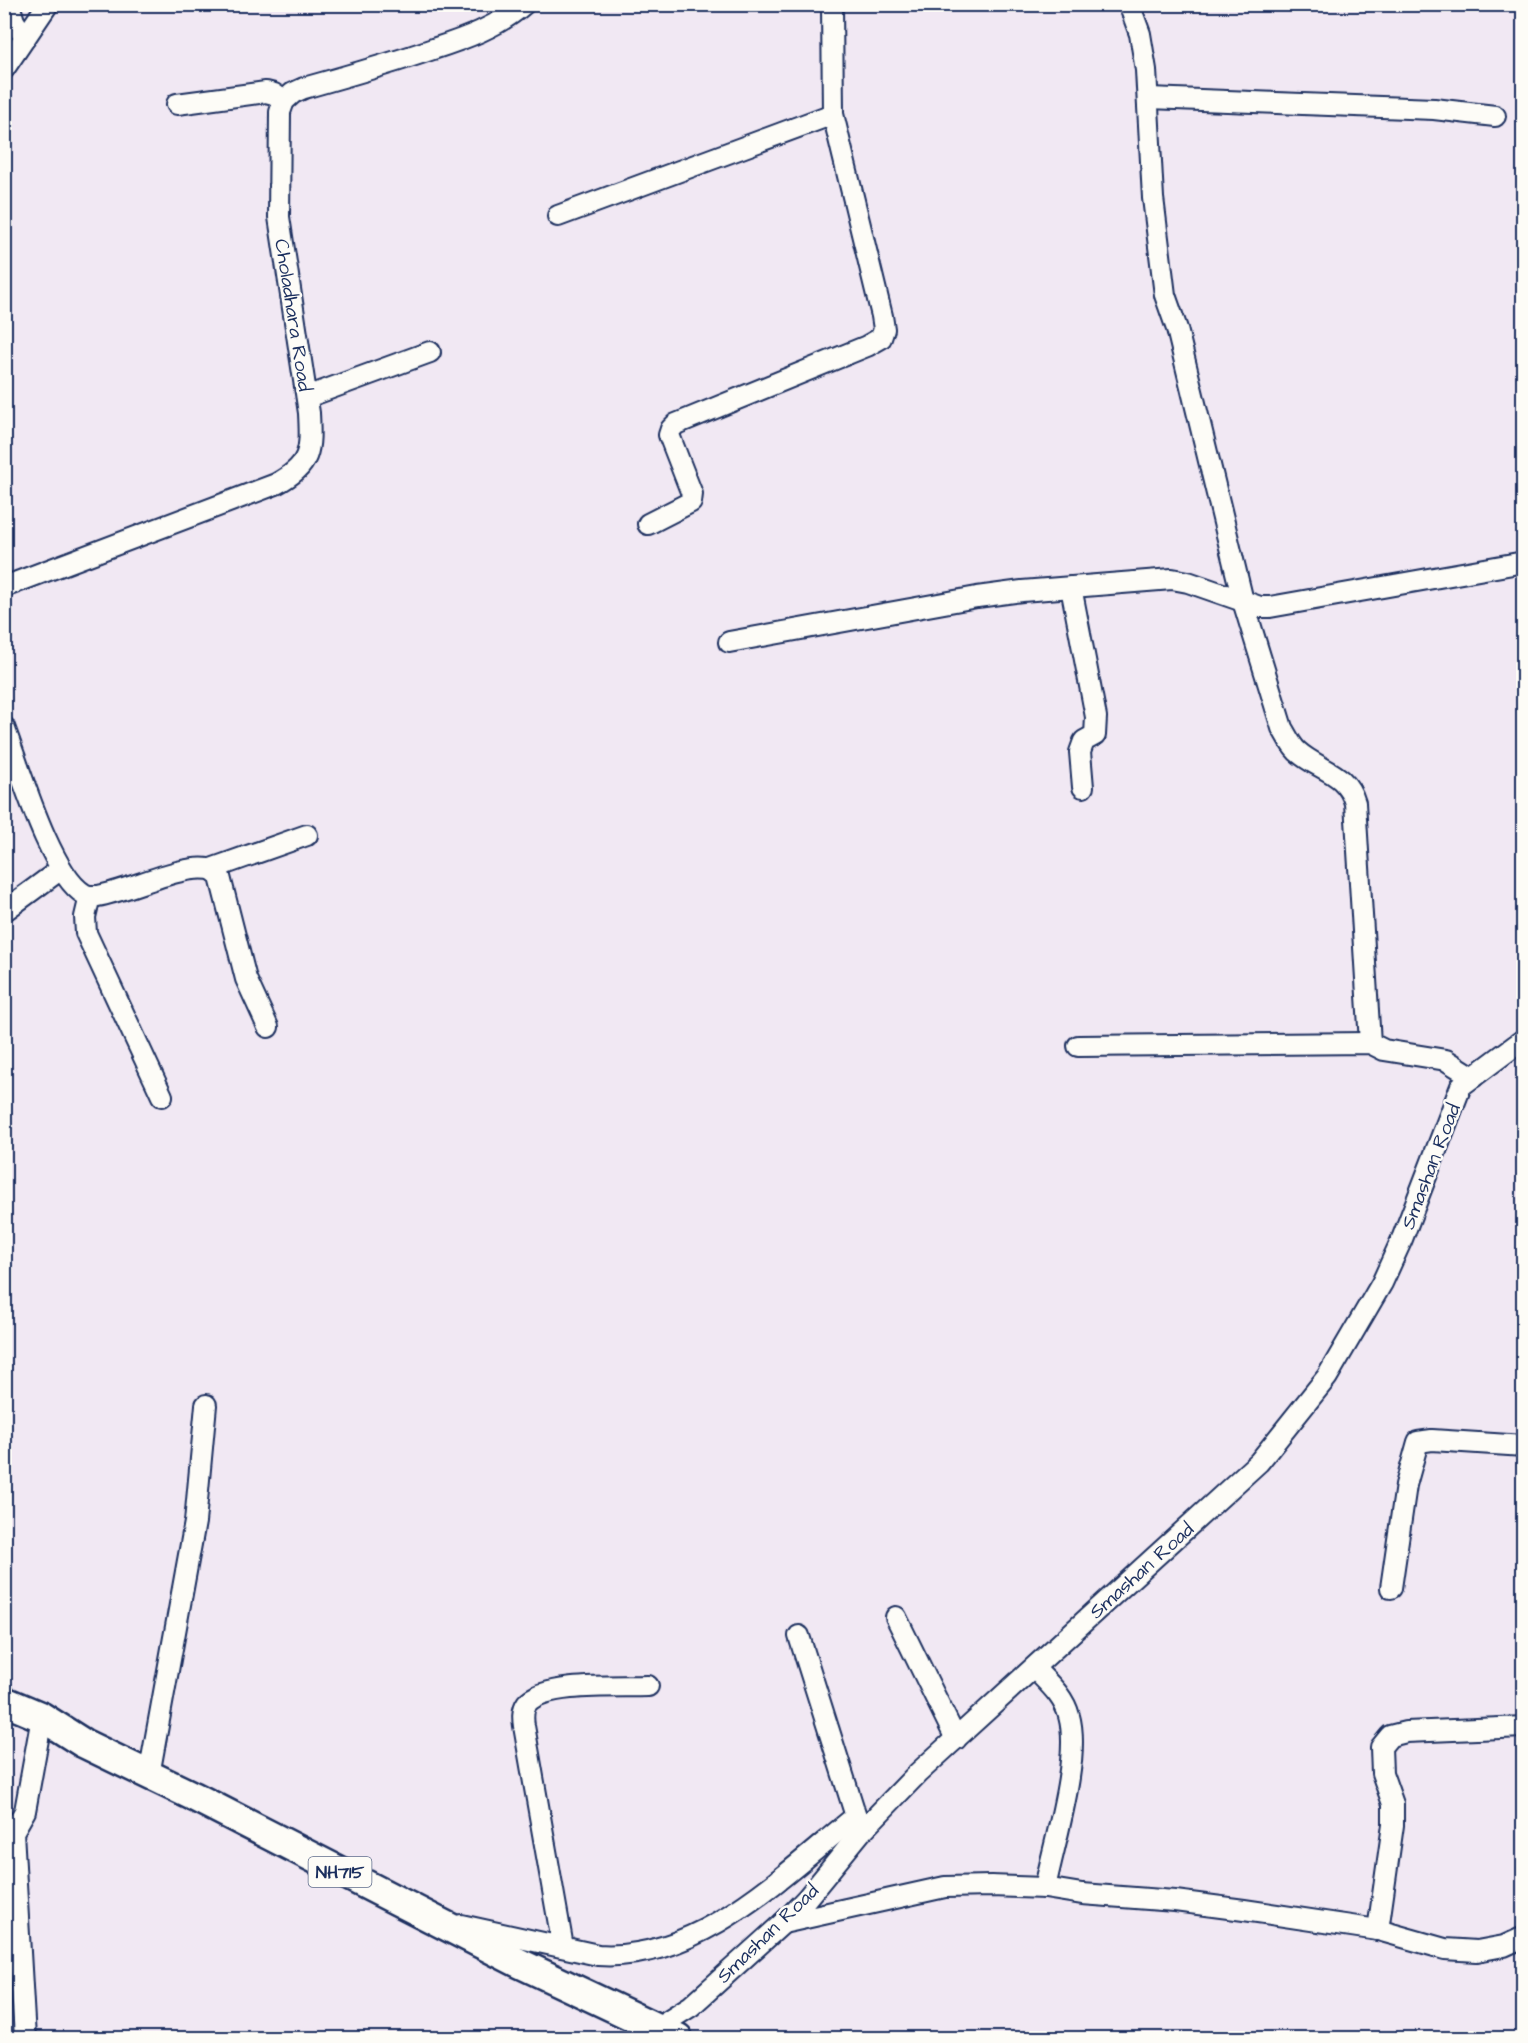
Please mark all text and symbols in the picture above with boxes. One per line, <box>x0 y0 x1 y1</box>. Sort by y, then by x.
street label: Choladhara Road <box>267 237 319 393</box>
street label: Smashan Road <box>1394 1099 1468 1233</box>
street label: Smashan Road <box>1083 1516 1200 1626</box>
road number: NH715 <box>308 1857 372 1887</box>
street label: Smashan Road <box>710 1878 825 1990</box>

